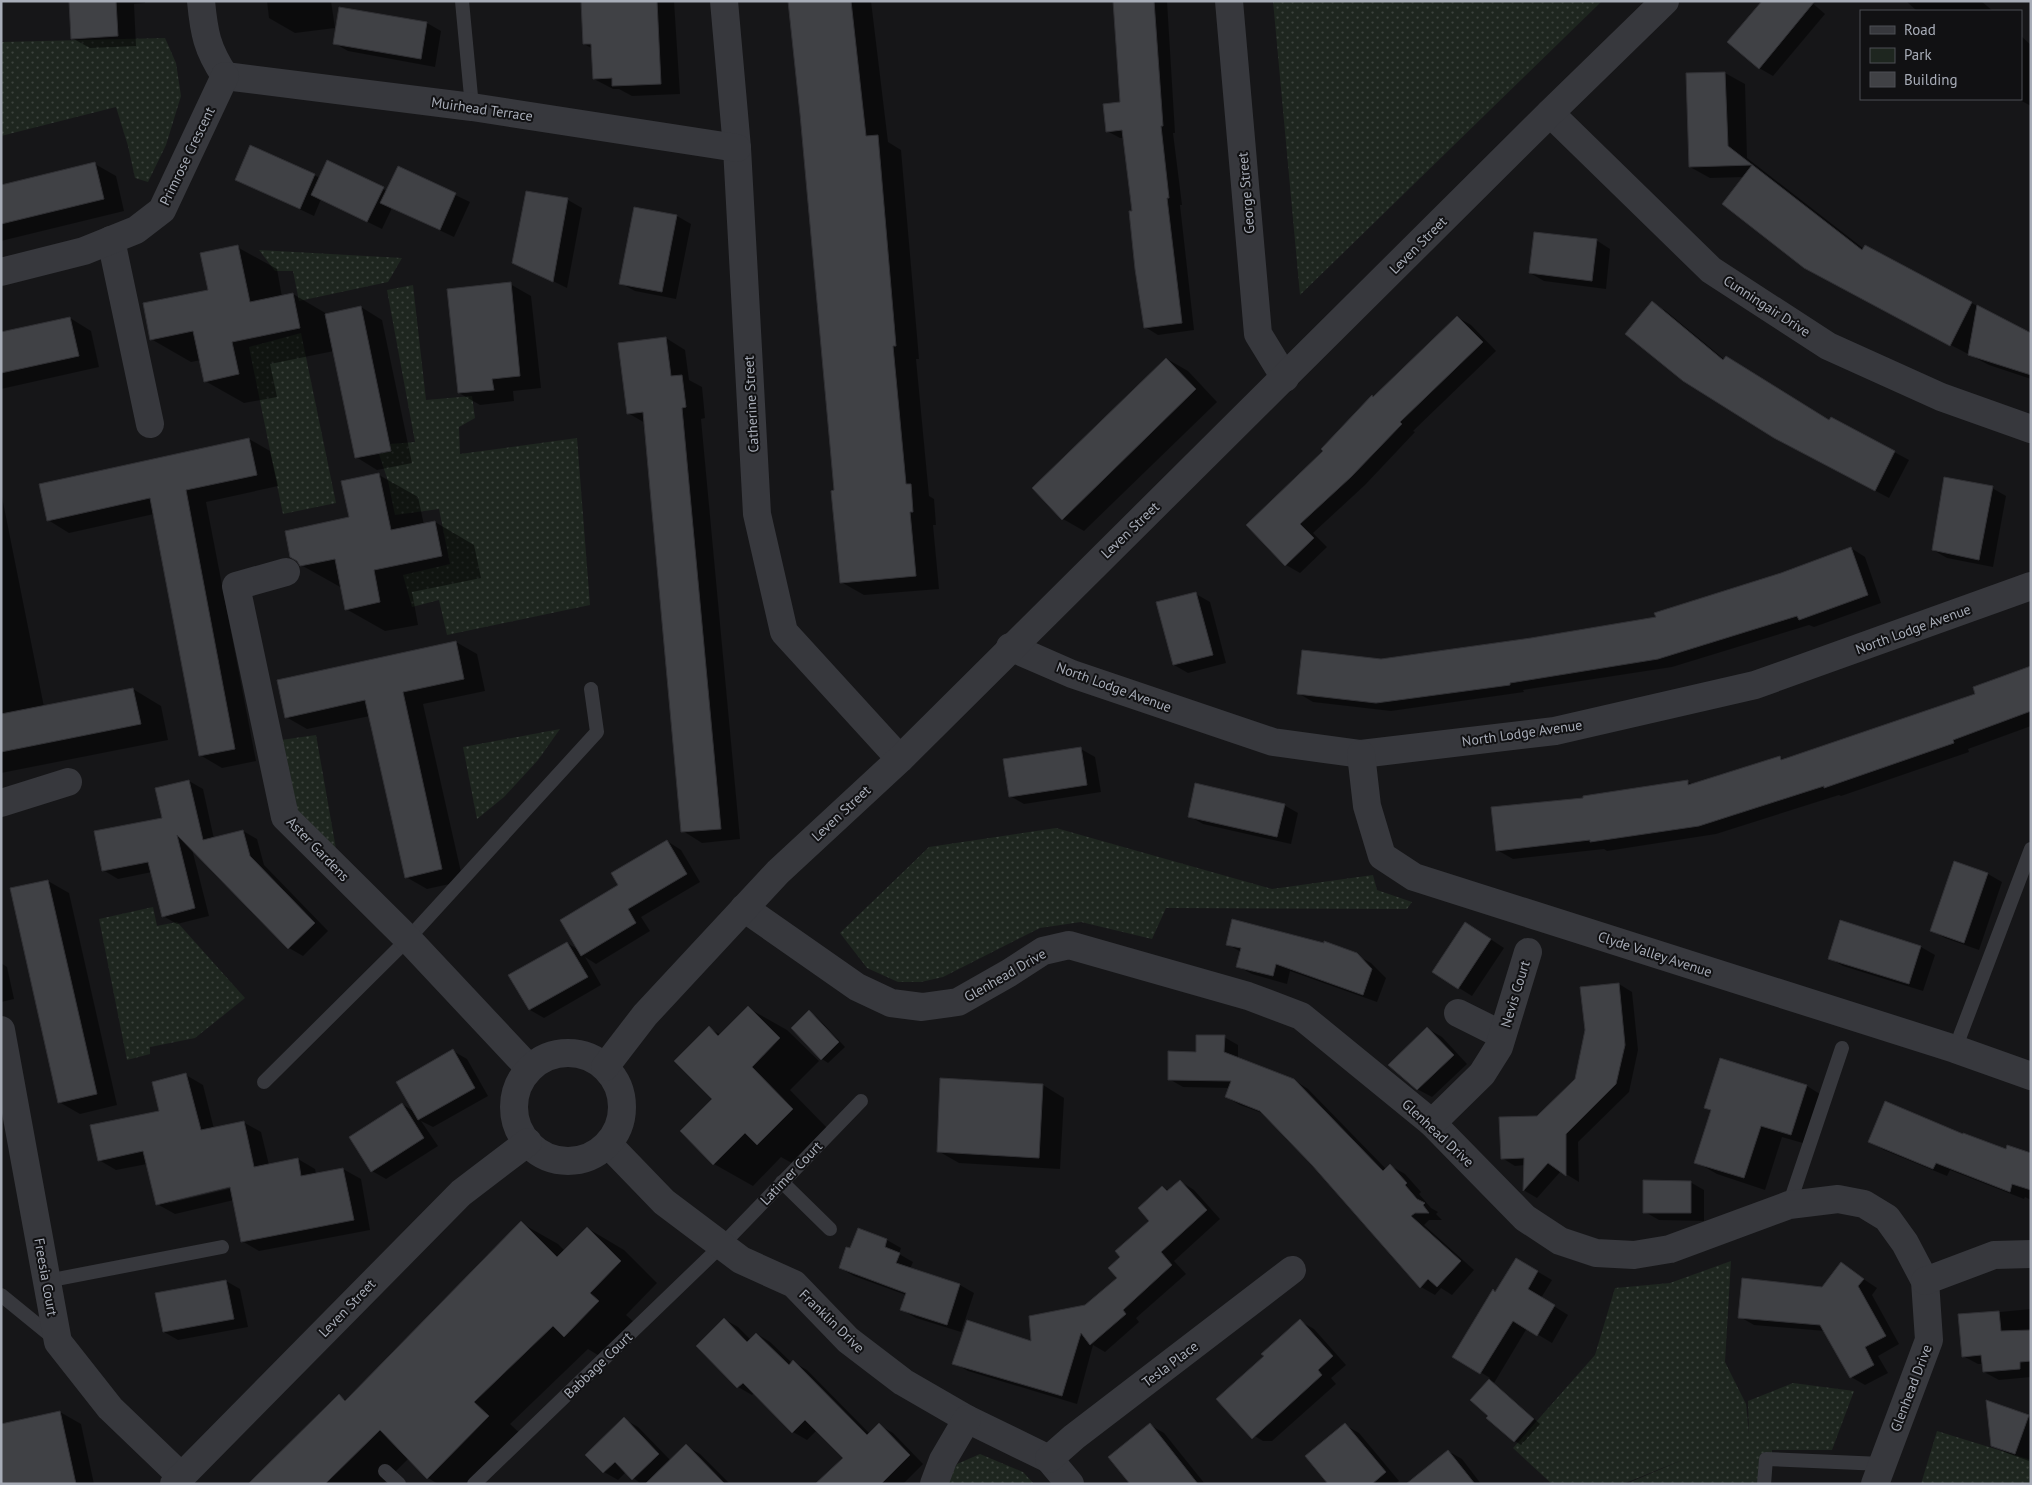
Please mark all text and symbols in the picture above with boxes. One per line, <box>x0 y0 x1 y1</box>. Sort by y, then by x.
legend <box>1860 10 2022 100</box>
text: Road <box>1904 20 1936 39</box>
text: Park <box>1904 45 1932 64</box>
text: Building <box>1904 70 1958 89</box>
street label: Muirhead Terrace <box>430 93 534 125</box>
street label: Primrose Crescent <box>155 104 219 208</box>
street label: George Street <box>1233 151 1259 235</box>
street label: Leven Street <box>1385 212 1451 278</box>
street label: Cunningair Drive <box>1720 271 1814 341</box>
street label: Catherine Street <box>739 355 763 453</box>
street label: Leven Street <box>1097 498 1163 562</box>
street label: North Lodge Avenue <box>1853 600 1973 658</box>
street label: North Lodge Avenue <box>1054 658 1174 716</box>
street label: North Lodge Avenue <box>1461 716 1583 750</box>
street label: Leven Street <box>808 781 874 845</box>
street label: Aster Gardens <box>283 813 353 885</box>
street label: Clyde Valley Avenue <box>1596 927 1714 981</box>
street label: Glenhead Drive <box>961 944 1049 1006</box>
street label: Nevis Court <box>1496 958 1534 1030</box>
street label: Glenhead Drive <box>1398 1095 1478 1171</box>
street label: Latimer Court <box>756 1137 826 1209</box>
street label: Freesia Court <box>30 1237 62 1318</box>
street label: Leven Street <box>315 1275 379 1341</box>
street label: Franklin Drive <box>796 1285 868 1357</box>
street label: Babbage Court <box>560 1328 636 1402</box>
street label: Tesla Place <box>1138 1337 1202 1391</box>
street label: Glenhead Drive <box>1886 1342 1936 1434</box>

